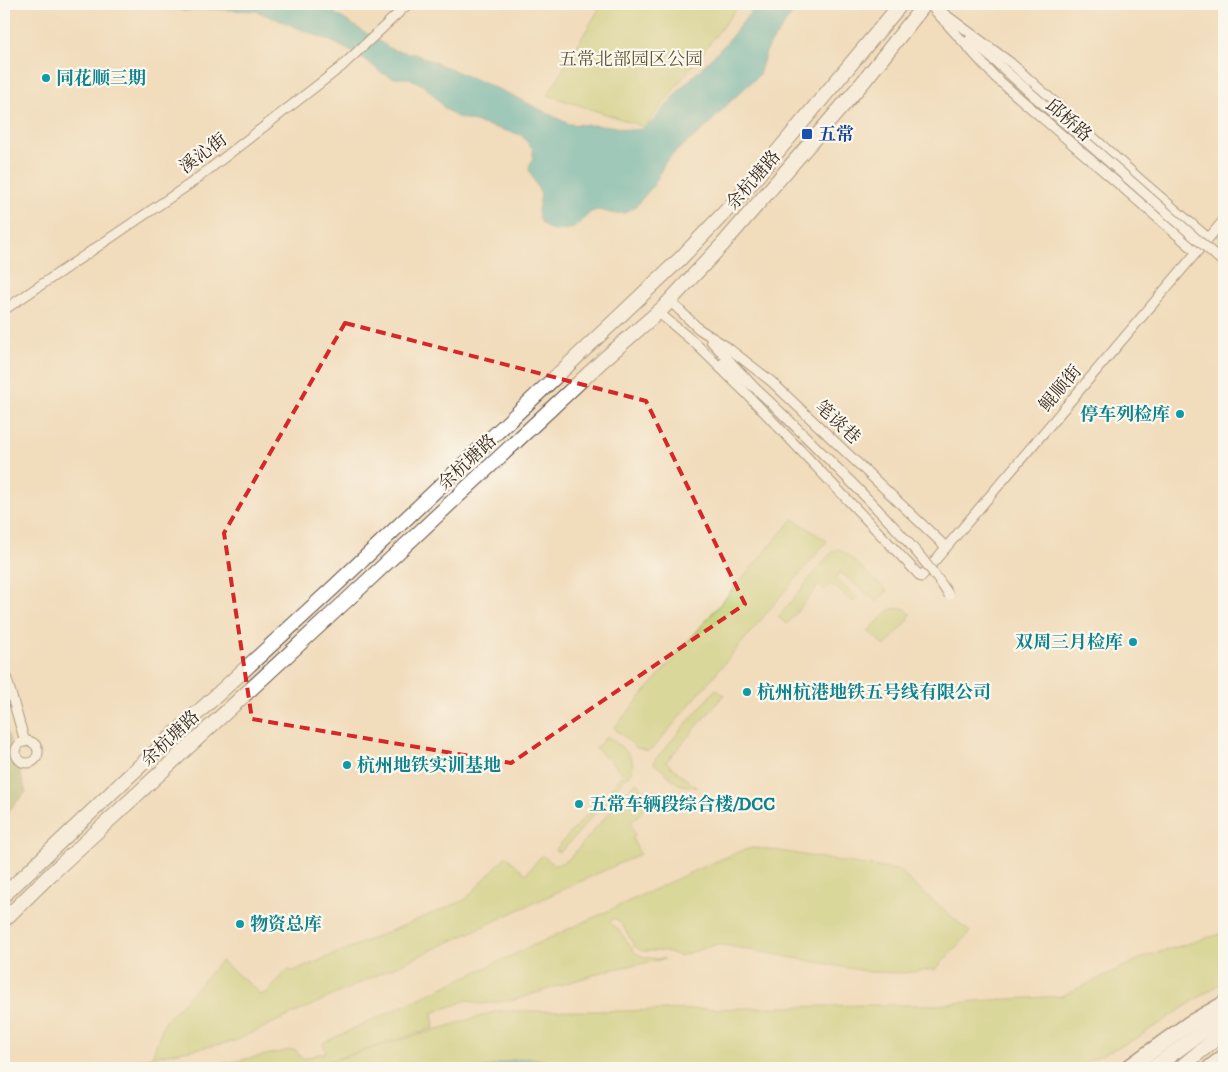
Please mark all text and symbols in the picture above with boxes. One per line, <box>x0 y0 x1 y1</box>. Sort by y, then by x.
park label: 五常北部园区公园 <box>559 49 703 71</box>
place label: 同花顺三期 <box>56 68 146 90</box>
marker: 同花顺三期 <box>40 72 52 84</box>
street label: 邱桥路 <box>1041 95 1096 147</box>
place label: 五常 <box>818 124 854 146</box>
marker: 五常 <box>800 127 814 141</box>
street label: 溪沁街 <box>175 129 232 179</box>
street label: 余杭塘路 <box>722 146 786 215</box>
street label: 鲲顺街 <box>1035 361 1087 416</box>
street label: 笔谈巷 <box>810 396 865 449</box>
place label: 停车列检库 <box>1080 404 1170 426</box>
marker: 停车列检库 <box>1174 408 1186 420</box>
street label: 余杭塘路 <box>434 430 502 495</box>
place label: 双周三月检库 <box>1015 632 1123 654</box>
marker: 双周三月检库 <box>1127 636 1139 648</box>
place label: 杭州杭港地铁五号线有限公司 <box>757 682 991 704</box>
marker: 杭州杭港地铁五号线有限公司 <box>741 686 753 698</box>
street label: 余杭塘路 <box>137 706 205 771</box>
place label: 杭州地铁实训基地 <box>357 755 501 777</box>
marker: 杭州地铁实训基地 <box>341 759 353 771</box>
place label: 五常车辆段综合楼/DCC <box>589 794 775 816</box>
marker: 五常车辆段综合楼/DCC <box>573 798 585 810</box>
place label: 物资总库 <box>250 914 322 936</box>
marker: 物资总库 <box>234 918 246 930</box>

